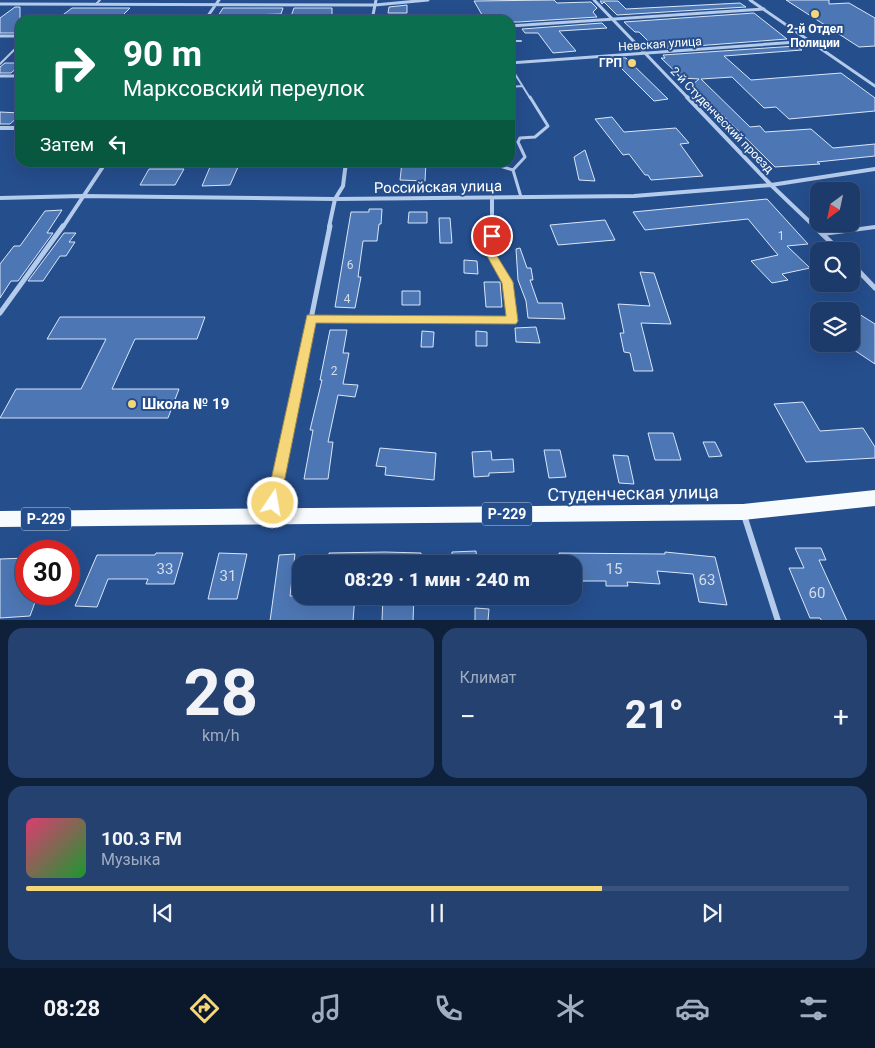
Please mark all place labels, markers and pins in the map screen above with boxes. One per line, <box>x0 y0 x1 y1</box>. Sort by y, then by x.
marker: 2-й Отдел Полиции <box>809 8 821 20</box>
place label: 2-й Отдел Полиции <box>787 22 843 50</box>
place label: ГРП <box>599 56 622 70</box>
marker: ГРП <box>626 57 638 69</box>
pin <box>471 215 513 257</box>
place label: Школа № 19 <box>142 395 229 413</box>
marker: Школа № 19 <box>126 398 138 410</box>

